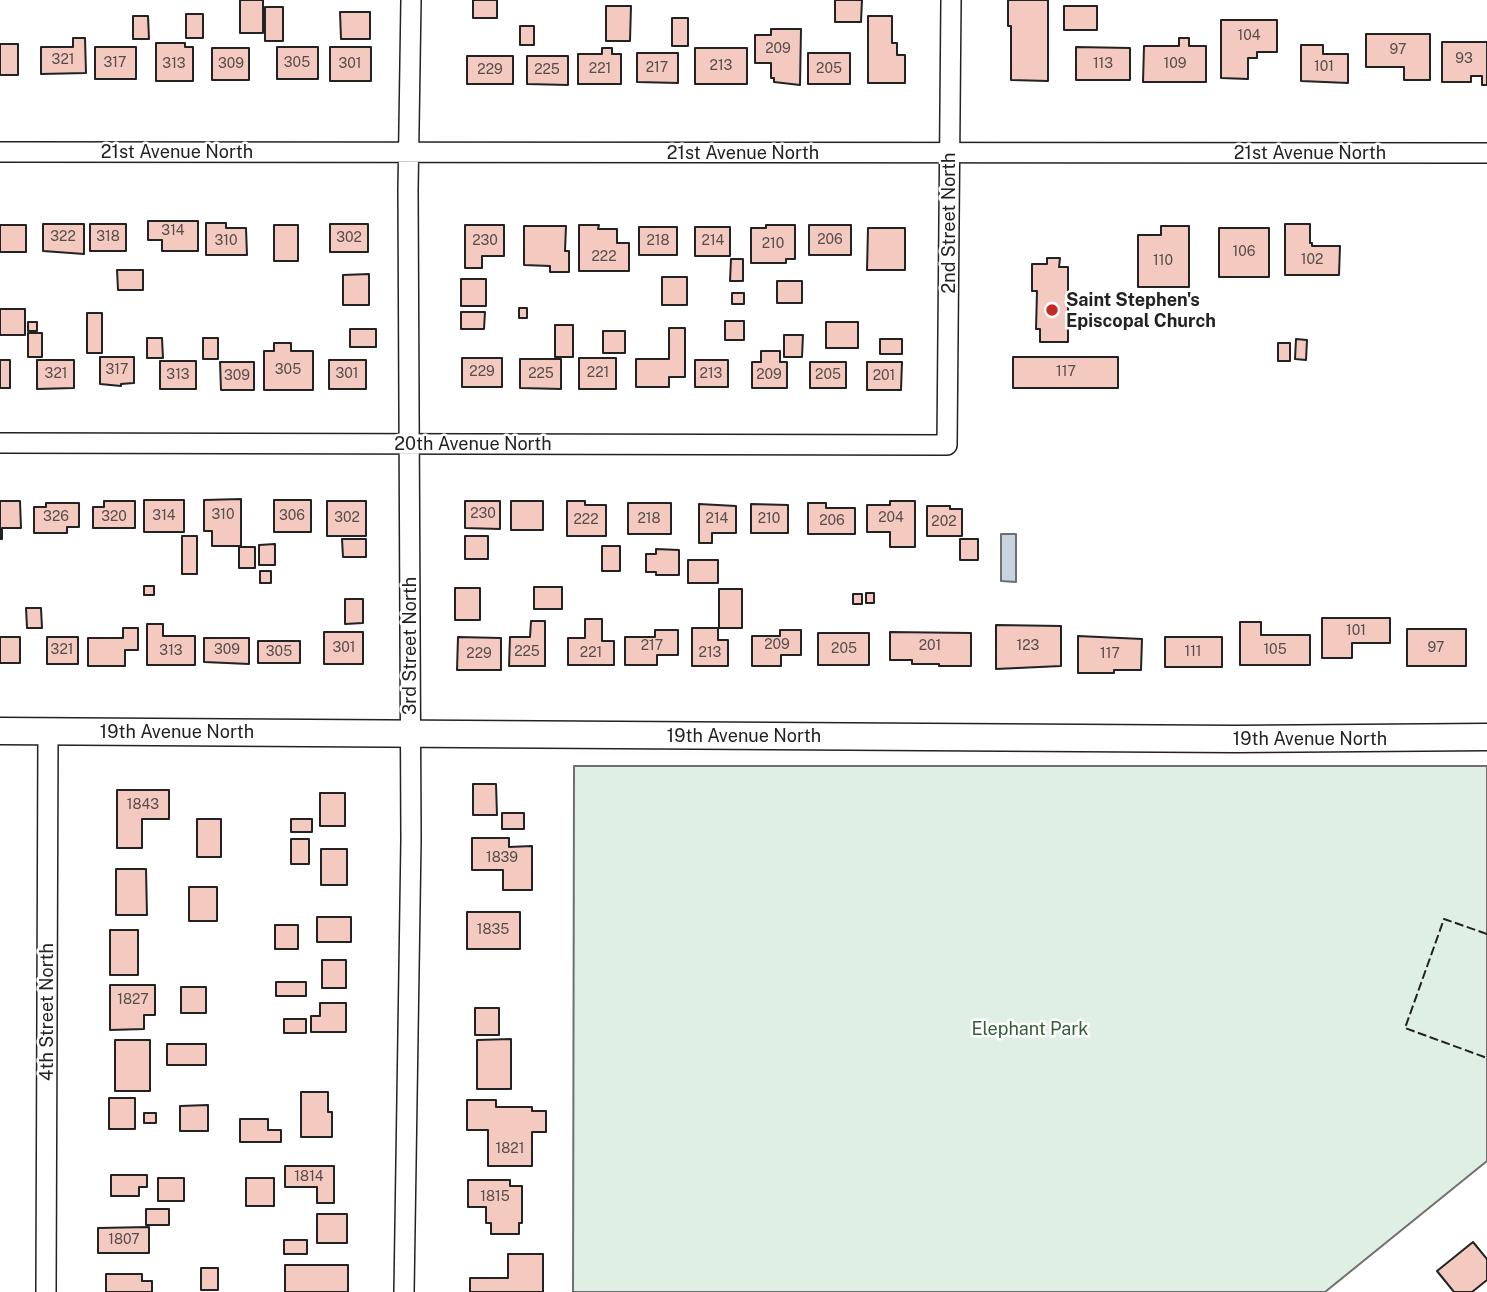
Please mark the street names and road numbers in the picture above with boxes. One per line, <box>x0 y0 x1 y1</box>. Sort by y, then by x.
street label: 21st Avenue North <box>101 141 253 163</box>
street label: 21st Avenue North <box>667 142 819 164</box>
street label: 21st Avenue North <box>1234 142 1386 164</box>
street label: 2nd Street North <box>938 153 960 293</box>
street label: 20th Avenue North <box>394 433 552 455</box>
street label: 3rd Street North <box>399 577 421 715</box>
street label: 19th Avenue North <box>100 721 254 743</box>
street label: 19th Avenue North <box>667 725 821 747</box>
street label: 19th Avenue North <box>1233 728 1387 750</box>
street label: 4th Street North <box>36 943 58 1081</box>

